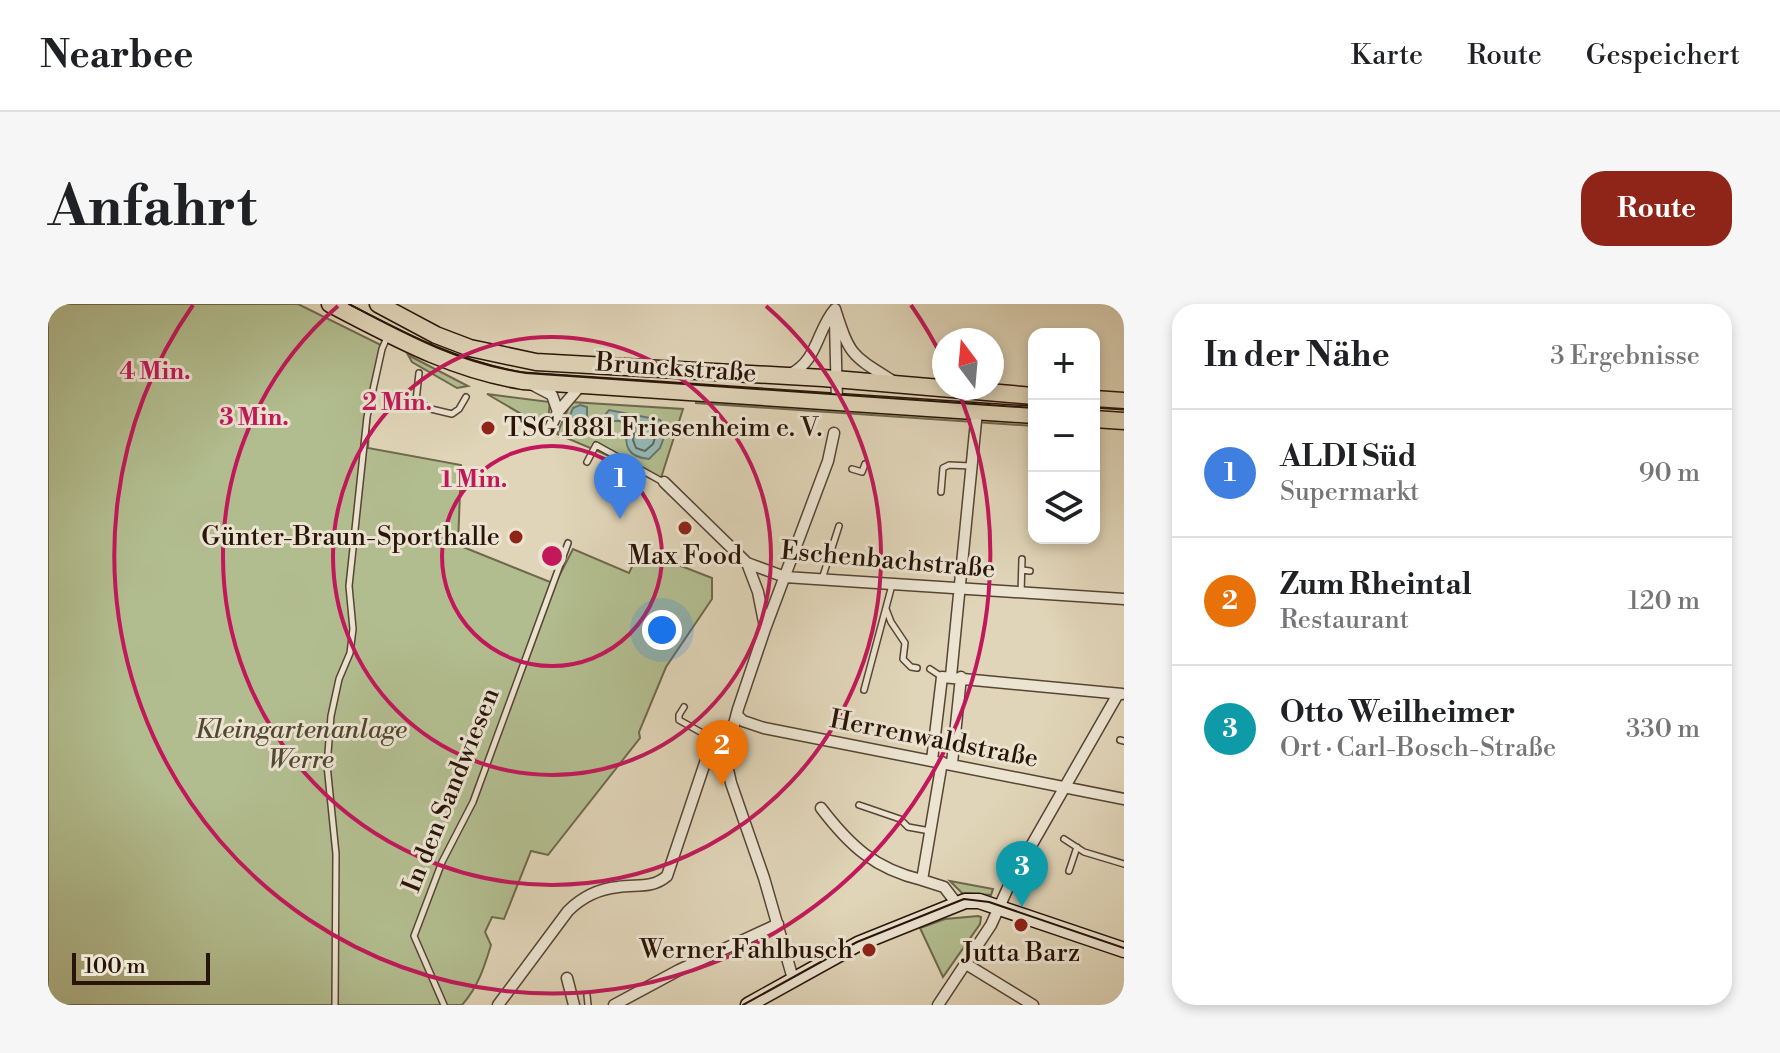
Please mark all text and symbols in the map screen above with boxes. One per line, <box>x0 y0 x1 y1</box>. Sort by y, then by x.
text: Nearbee <box>40 32 193 79</box>
text: Karte <box>1351 38 1423 73</box>
text: Route <box>1467 38 1542 73</box>
text: Gespeichert <box>1586 38 1740 73</box>
button: Route <box>1581 171 1732 246</box>
text: Anfahrt <box>48 173 257 243</box>
north arrow <box>932 328 1004 400</box>
map controls <box>1028 328 1100 544</box>
button: + <box>1028 328 1100 400</box>
text: In der Nähe <box>1204 335 1390 377</box>
text: 3 Ergebnisse <box>1550 340 1700 372</box>
street label: Brunckstraße <box>594 346 757 390</box>
text: 4 Min. <box>119 357 191 387</box>
text: 2 Min. <box>362 388 432 418</box>
button: − <box>1028 400 1100 472</box>
text: 3 Min. <box>219 403 289 433</box>
place label: TSG 1881 Friesenheim e. V. <box>504 412 823 444</box>
marker: TSG 1881 Friesenheim e. V. <box>479 419 497 437</box>
text: ALDI Süd <box>1280 438 1417 476</box>
pin: 1 <box>594 453 646 519</box>
text: 1 <box>1224 457 1236 489</box>
text: 90 m <box>1639 457 1700 489</box>
text: 1 Min. <box>441 465 507 495</box>
button: layers <box>1028 472 1100 544</box>
text: Supermarkt <box>1280 476 1419 508</box>
marker: Max Food <box>676 519 694 537</box>
place label: Günter-Braun-Sporthalle <box>201 521 500 553</box>
marker: Günter-Braun-Sporthalle <box>507 528 525 546</box>
street label: Eschenbachstraße <box>779 535 997 585</box>
place label: Max Food <box>628 540 742 572</box>
centre of rings <box>538 542 566 570</box>
text: Zum Rheintal <box>1280 566 1472 604</box>
text: 2 <box>1222 585 1238 617</box>
text: 120 m <box>1628 585 1700 617</box>
text: Restaurant <box>1280 604 1409 636</box>
your location <box>642 610 682 650</box>
street label: In den Sandwiesen <box>395 683 507 897</box>
text: Otto Weilheimer <box>1280 694 1515 732</box>
street label: Herrenwaldstraße <box>827 703 1041 775</box>
text: 3 <box>1222 713 1238 745</box>
text: 330 m <box>1626 713 1700 745</box>
park label: Kleingartenanlage Werre <box>195 714 407 776</box>
pin: 2 <box>696 720 748 786</box>
text: Ort · Carl-Bosch-Straße <box>1280 732 1556 764</box>
pin: 3 <box>996 841 1048 907</box>
marker: Jutta Barz <box>1012 916 1030 934</box>
place label: Werner Fahlbusch <box>639 934 853 966</box>
place label: Jutta Barz <box>961 937 1080 969</box>
marker: Werner Fahlbusch <box>860 941 878 959</box>
scale bar <box>72 949 210 985</box>
text: 100 m <box>84 953 146 980</box>

